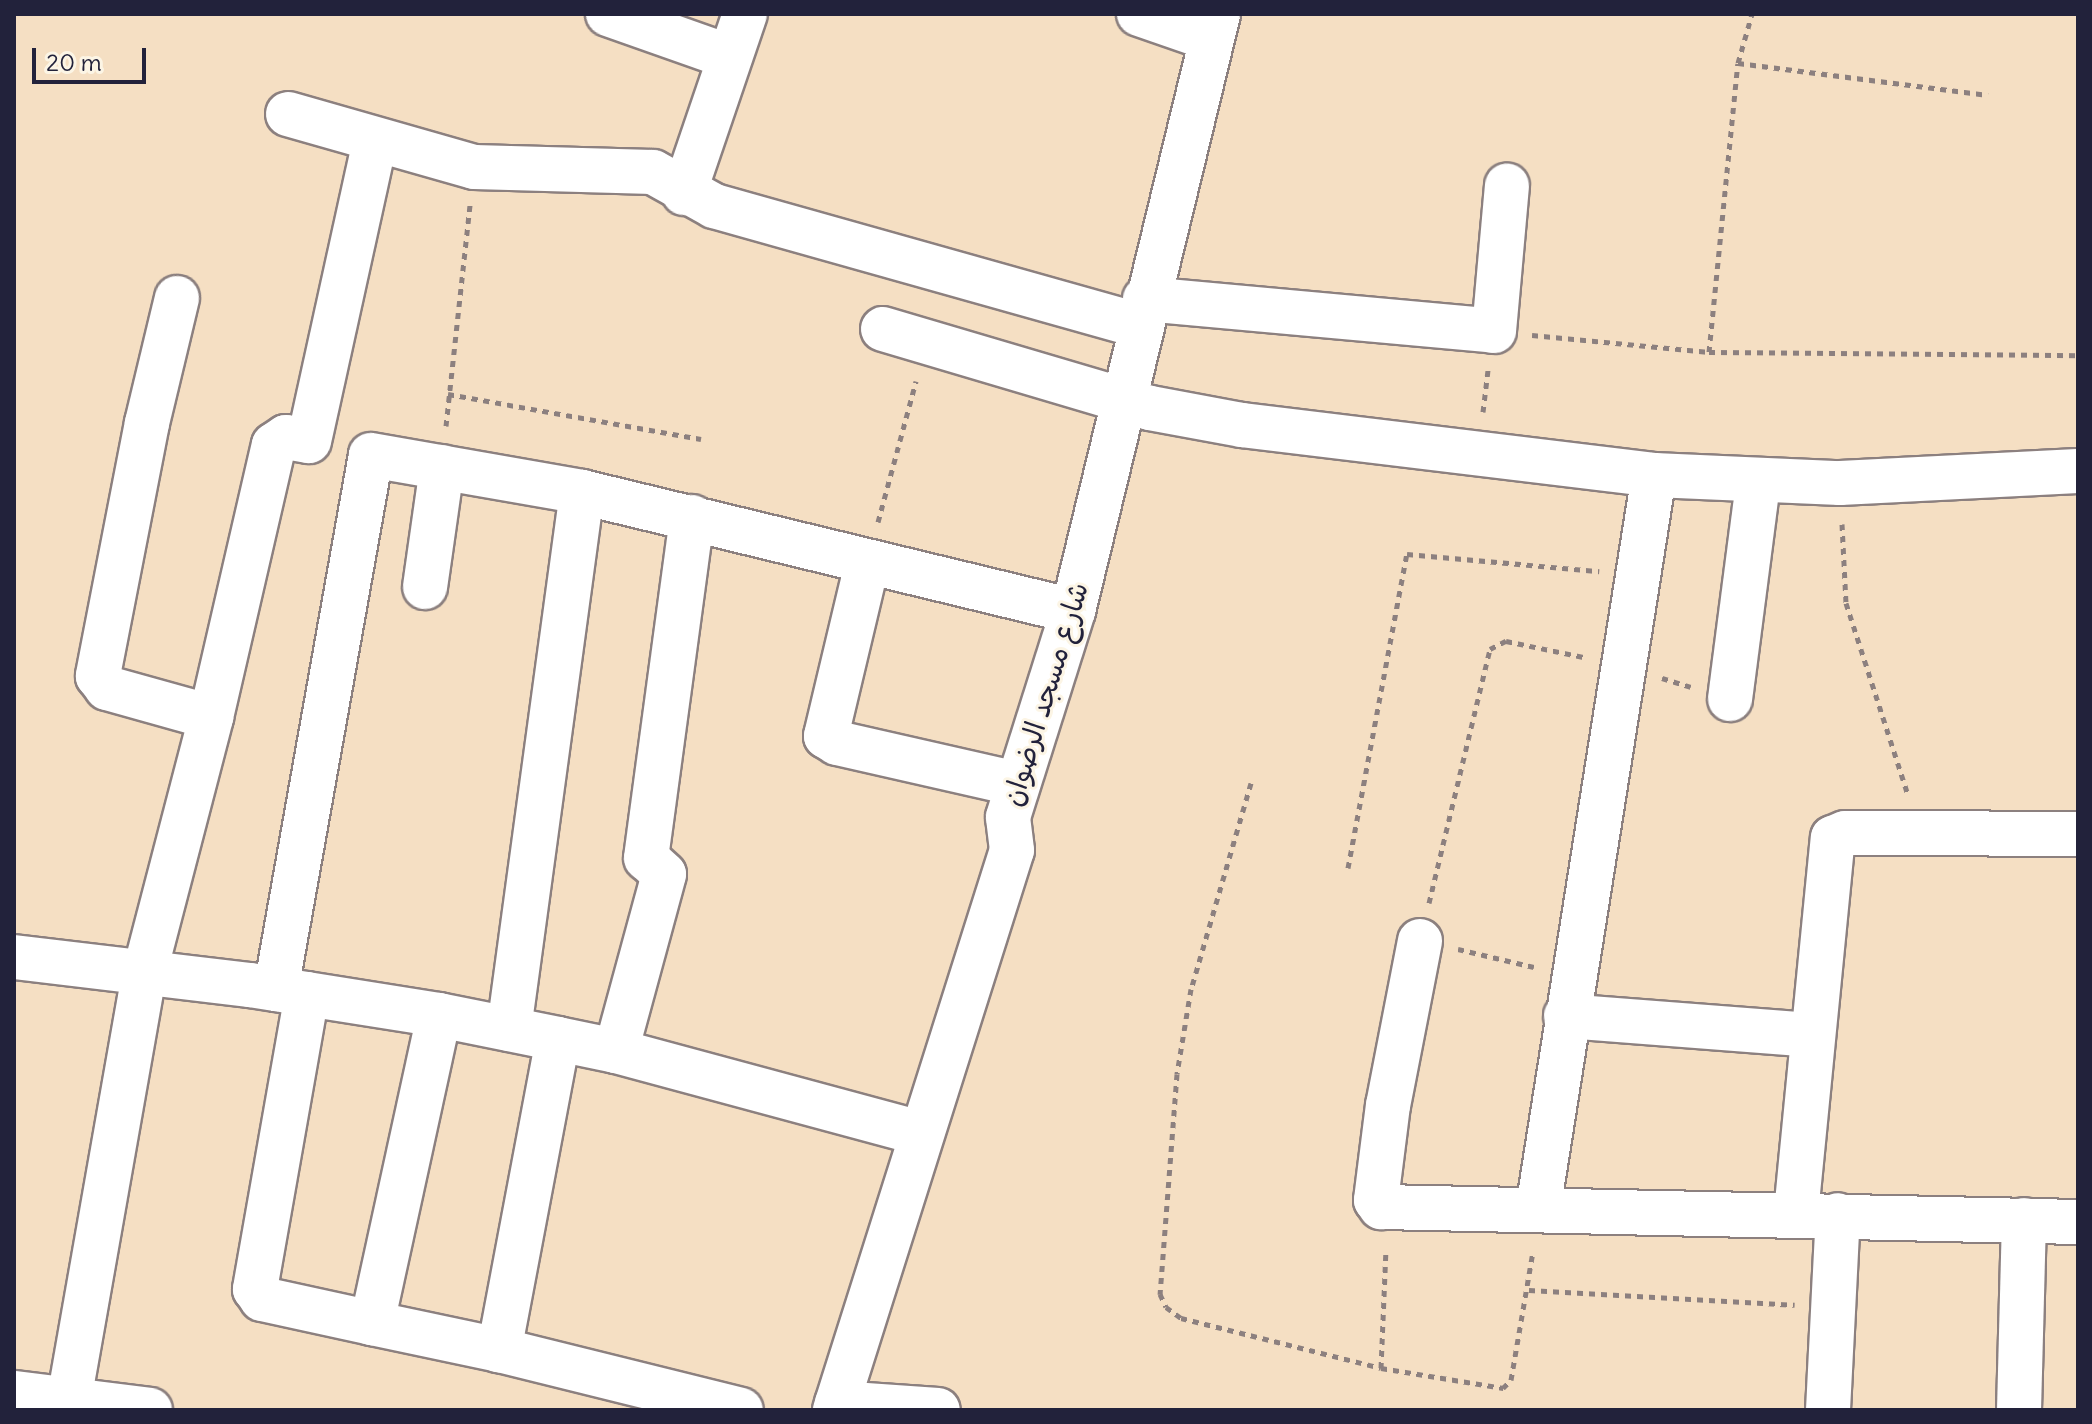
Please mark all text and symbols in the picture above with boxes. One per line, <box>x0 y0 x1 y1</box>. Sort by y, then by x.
scale bar <box>36 32 150 82</box>
text: 20 m <box>46 47 102 77</box>
street label: شارع مسجد الرضوان <box>995 578 1095 810</box>

